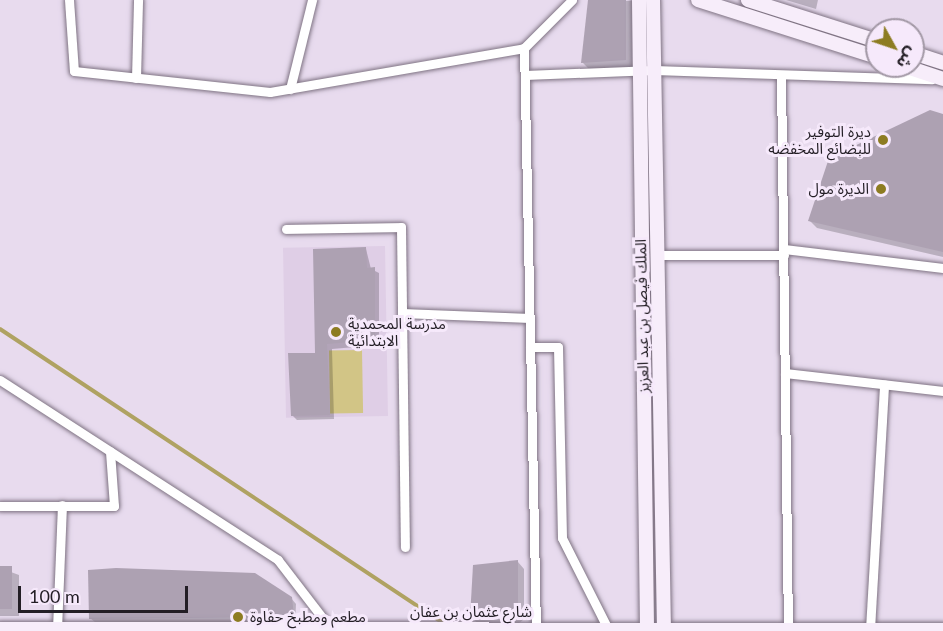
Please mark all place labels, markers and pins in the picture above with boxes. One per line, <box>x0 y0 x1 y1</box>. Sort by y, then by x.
place label: ديرة التوفير للبضائع المخفضه <box>768 122 871 157</box>
marker: ديرة التوفير للبضائع المخفضه <box>876 133 890 147</box>
place label: الديرة مول <box>808 180 869 198</box>
marker: الديرة مول <box>874 182 888 196</box>
place label: مدرسة المحمدية الابتدائية <box>348 314 446 349</box>
marker: مدرسة المحمدية الابتدائية <box>329 325 343 339</box>
place label: مطعم ومطبخ حفاوة <box>250 608 366 626</box>
marker: مطعم ومطبخ حفاوة <box>231 610 245 624</box>

